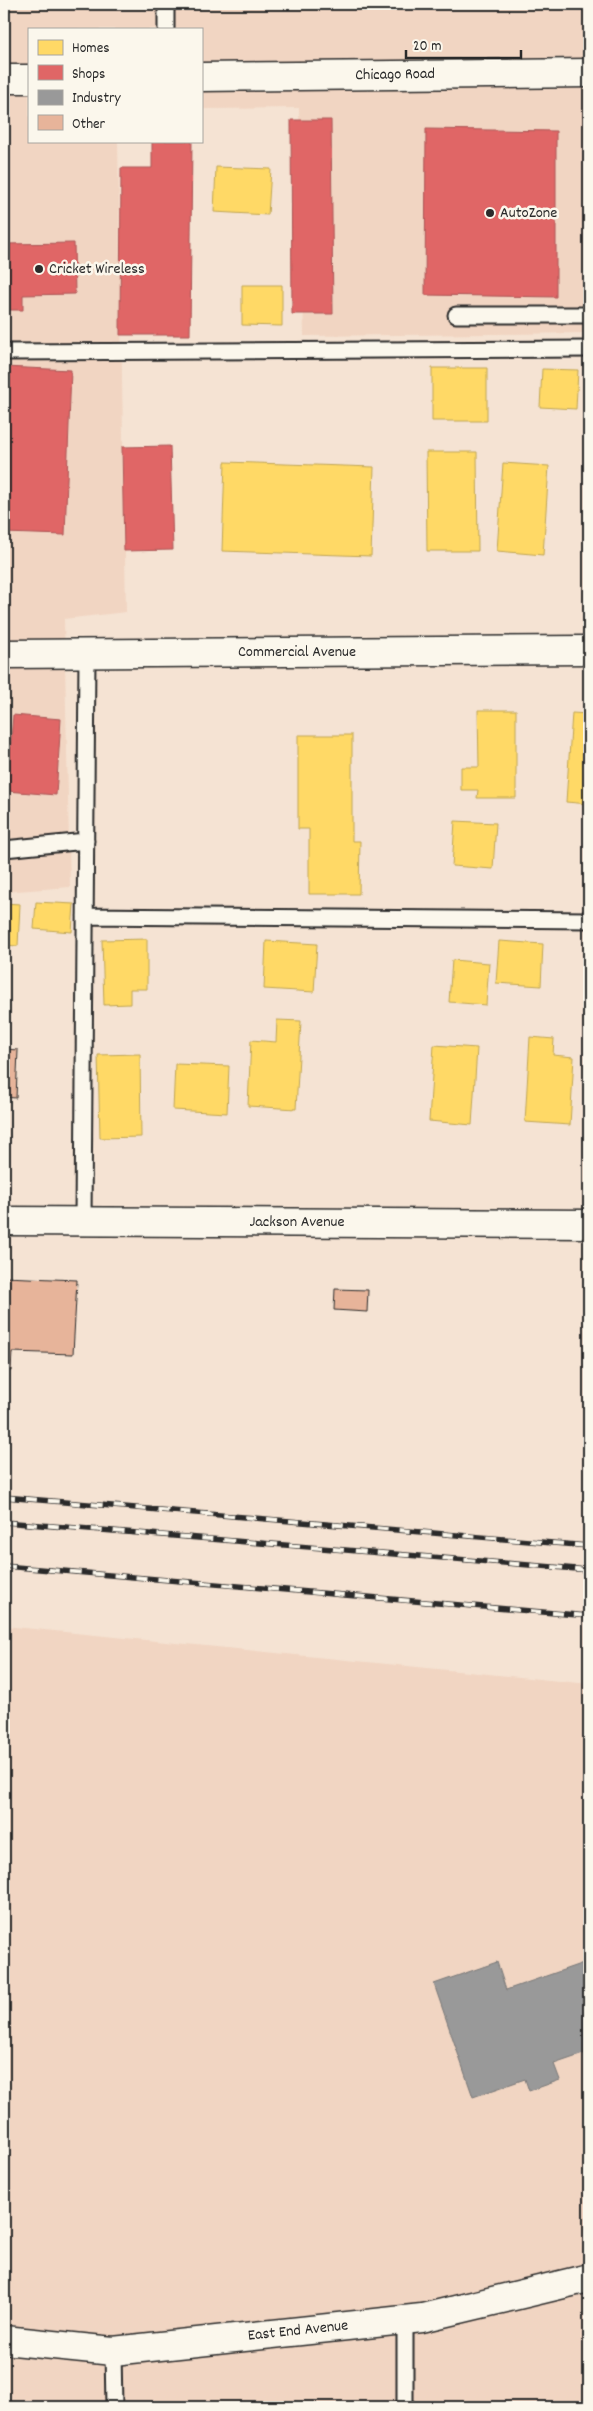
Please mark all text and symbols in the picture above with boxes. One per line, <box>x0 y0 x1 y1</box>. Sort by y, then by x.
legend <box>28 28 202 142</box>
scale bar <box>406 28 520 60</box>
text: 20 m <box>413 36 441 58</box>
text: Homes <box>72 38 110 60</box>
street label: Chicago Road <box>355 63 435 87</box>
text: Shops <box>72 64 105 86</box>
text: Industry <box>72 88 121 110</box>
text: Other <box>72 114 106 136</box>
place label: AutoZone <box>500 202 557 225</box>
marker: AutoZone <box>484 207 496 219</box>
place label: Cricket Wireless <box>49 258 145 281</box>
marker: Cricket Wireless <box>33 263 45 275</box>
street label: Commercial Avenue <box>238 641 356 664</box>
street label: Jackson Avenue <box>249 1211 345 1234</box>
street label: East End Avenue <box>247 2314 349 2348</box>

